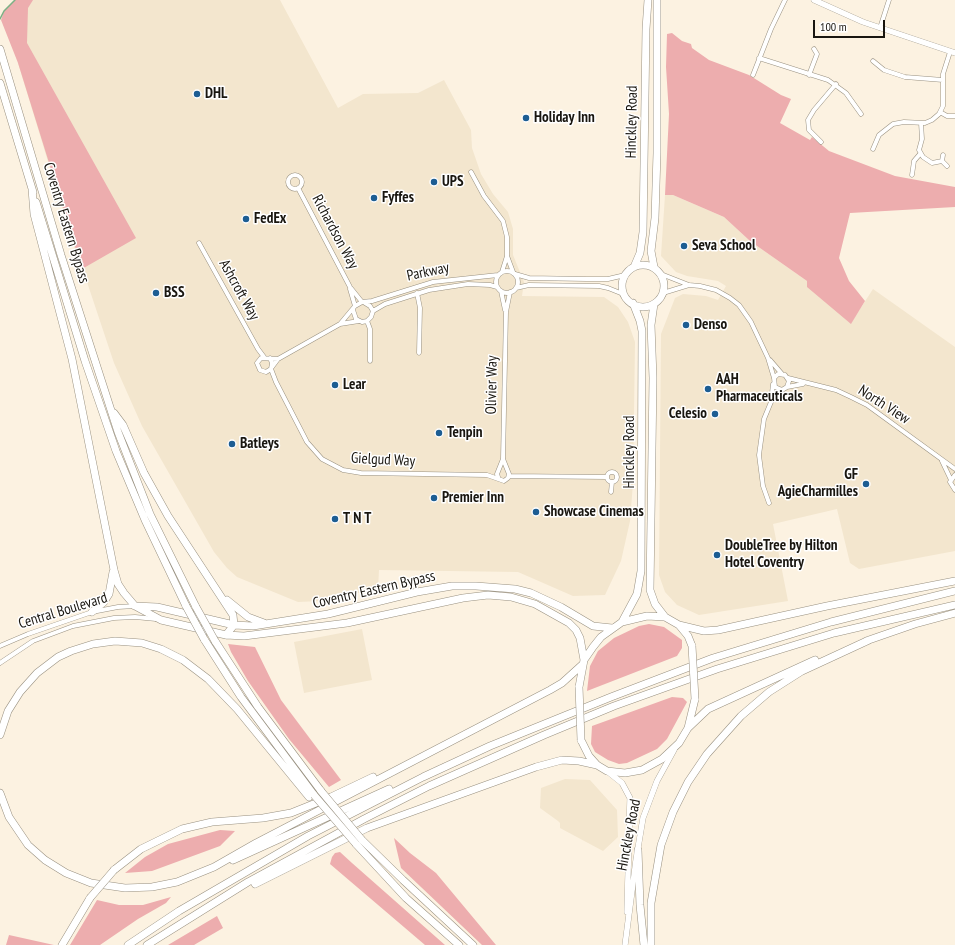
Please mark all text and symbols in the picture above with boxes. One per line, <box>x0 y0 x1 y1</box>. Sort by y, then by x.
scale bar <box>815 12 887 38</box>
text: 100 m <box>820 19 847 34</box>
place label: DHL <box>205 85 227 103</box>
street label: Hinckley Road <box>622 85 642 159</box>
marker: DHL <box>192 89 202 99</box>
place label: Holiday Inn <box>534 109 595 127</box>
marker: Holiday Inn <box>521 113 531 123</box>
street label: Coventry Eastern Bypass <box>39 160 93 286</box>
place label: UPS <box>442 173 463 191</box>
marker: UPS <box>429 177 439 187</box>
place label: Fyffes <box>382 189 414 207</box>
street label: Richardson Way <box>308 192 362 272</box>
marker: Fyffes <box>369 193 379 203</box>
place label: FedEx <box>254 210 286 228</box>
marker: FedEx <box>241 214 251 224</box>
place label: Seva School <box>692 237 756 255</box>
marker: Seva School <box>679 241 689 251</box>
street label: Ashcroft Way <box>215 256 263 324</box>
street label: Parkway <box>405 259 451 285</box>
place label: BSS <box>164 284 185 302</box>
marker: BSS <box>151 288 161 298</box>
place label: Denso <box>694 316 727 334</box>
marker: Denso <box>681 320 691 330</box>
street label: Olivier Way <box>482 355 502 415</box>
place label: AAH Pharmaceuticals <box>716 371 803 406</box>
place label: Lear <box>343 376 366 394</box>
marker: Lear <box>330 380 340 390</box>
street label: North View <box>855 382 913 428</box>
marker: AAH Pharmaceuticals <box>703 384 713 394</box>
place label: Celesio <box>669 405 707 423</box>
marker: Celesio <box>710 409 720 419</box>
street label: Hinckley Road <box>621 416 639 488</box>
place label: Tenpin <box>447 424 483 442</box>
marker: Tenpin <box>434 428 444 438</box>
place label: Batleys <box>240 435 279 453</box>
marker: Batleys <box>227 439 237 449</box>
street label: Gielgud Way <box>350 449 416 471</box>
place label: GF AgieCharmilles <box>778 466 858 501</box>
marker: GF AgieCharmilles <box>861 479 871 489</box>
place label: Premier Inn <box>442 489 504 507</box>
marker: Premier Inn <box>429 493 439 503</box>
place label: Showcase Cinemas <box>544 503 644 521</box>
marker: Showcase Cinemas <box>531 507 541 517</box>
place label: T N T <box>343 510 371 528</box>
marker: T N T <box>330 514 340 524</box>
place label: DoubleTree by Hilton Hotel Coventry <box>725 537 838 572</box>
marker: DoubleTree by Hilton Hotel Coventry <box>712 550 722 560</box>
street label: Coventry Eastern Bypass <box>311 567 437 613</box>
street label: Central Boulevard <box>16 589 110 633</box>
street label: Hinckley Road <box>613 798 645 872</box>

